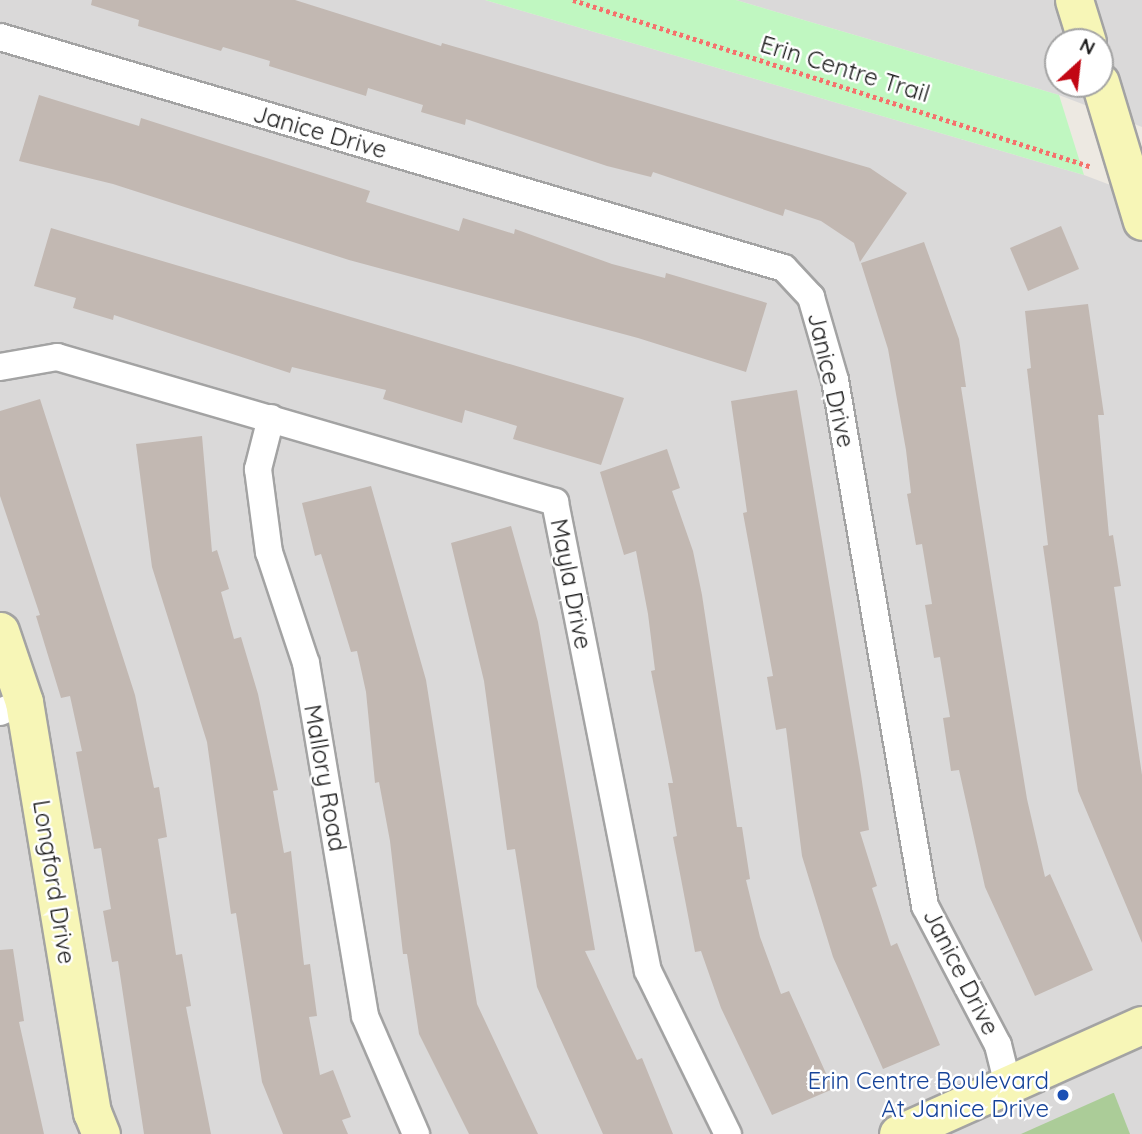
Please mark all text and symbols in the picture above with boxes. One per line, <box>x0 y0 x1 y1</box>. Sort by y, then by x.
north arrow <box>1044 28 1114 98</box>
street label: Erin Centre Trail <box>757 30 933 108</box>
text: N <box>1076 32 1099 60</box>
street label: Janice Drive <box>250 99 390 165</box>
street label: Janice Drive <box>801 310 861 450</box>
street label: Mayla Drive <box>544 516 598 652</box>
street label: Mallory Road <box>298 702 352 854</box>
street label: Longford Drive <box>27 798 81 966</box>
street label: Janice Drive <box>917 904 1005 1040</box>
place label: Erin Centre Boulevard At Janice Drive <box>808 1067 1049 1123</box>
marker: Erin Centre Boulevard At Janice Drive <box>1055 1087 1071 1103</box>

